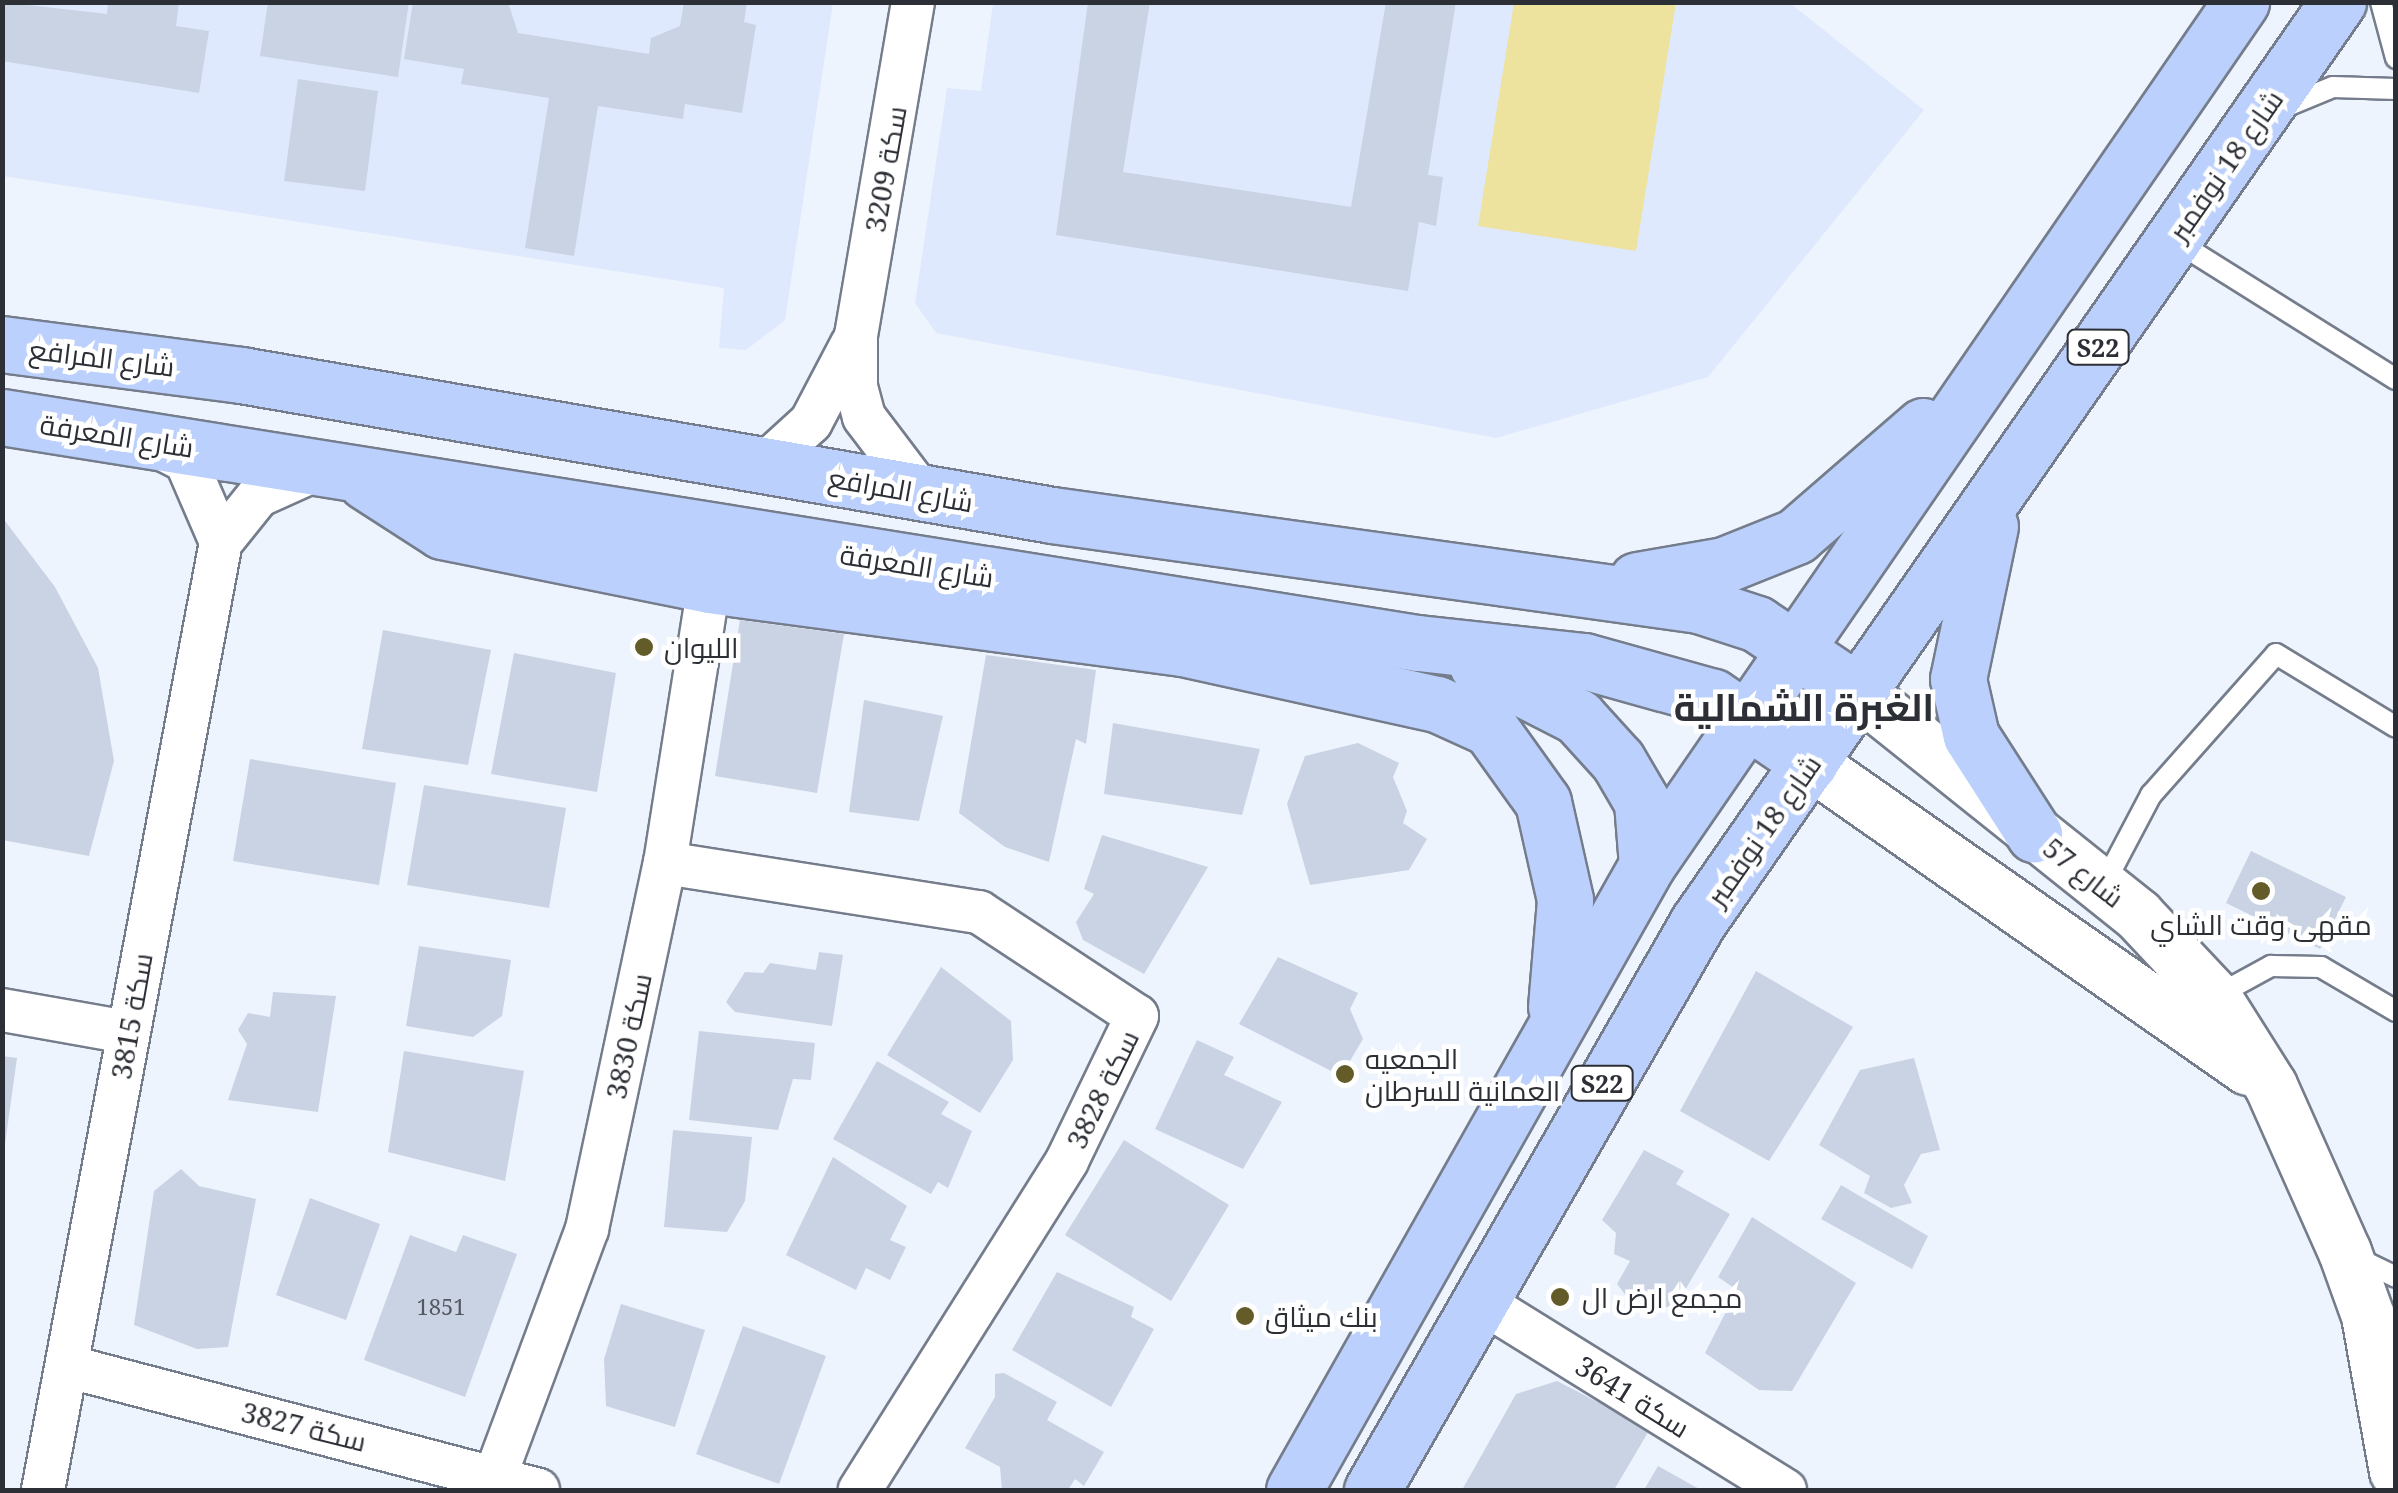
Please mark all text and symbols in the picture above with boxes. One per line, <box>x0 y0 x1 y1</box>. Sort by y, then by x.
street label: شارع 18 نوفمبر <box>2161 83 2289 247</box>
street label: سكة 3209 <box>857 103 913 235</box>
road number: S22 <box>2066 327 2130 367</box>
street label: شارع المرافع <box>27 331 177 383</box>
street label: شارع المعرفة <box>38 406 196 464</box>
street label: شارع المرافع <box>826 460 976 518</box>
street label: شارع المعرفة <box>838 536 996 594</box>
place label: الليوان <box>664 630 738 664</box>
marker: الليوان <box>633 636 655 658</box>
district label: الغبرة الشمالية <box>1674 684 1934 730</box>
street label: شارع 18 نوفمبر <box>1699 748 1827 912</box>
street label: شارع 57 <box>2037 830 2131 914</box>
marker: مقهى وقت الشاي <box>2250 880 2272 902</box>
place label: مقهى وقت الشاي <box>2150 907 2372 941</box>
street label: سكة 3815 <box>103 950 159 1082</box>
street label: سكة 3830 <box>598 970 658 1102</box>
street label: سكة 3828 <box>1059 1024 1145 1154</box>
place label: الجمعيه العمانية للسرطان <box>1365 1041 1560 1107</box>
marker: الجمعيه العمانية للسرطان <box>1334 1063 1356 1085</box>
road number: S22 <box>1570 1063 1634 1103</box>
place label: مجمع ارض ال <box>1582 1280 1742 1314</box>
marker: مجمع ارض ال <box>1547 1284 1573 1310</box>
house number: 1851 <box>416 1294 466 1320</box>
place label: بنك ميثاق <box>1265 1299 1378 1333</box>
marker: بنك ميثاق <box>1234 1305 1256 1327</box>
street label: سكة 3641 <box>1570 1348 1696 1444</box>
street label: سكة 3827 <box>238 1394 370 1458</box>

